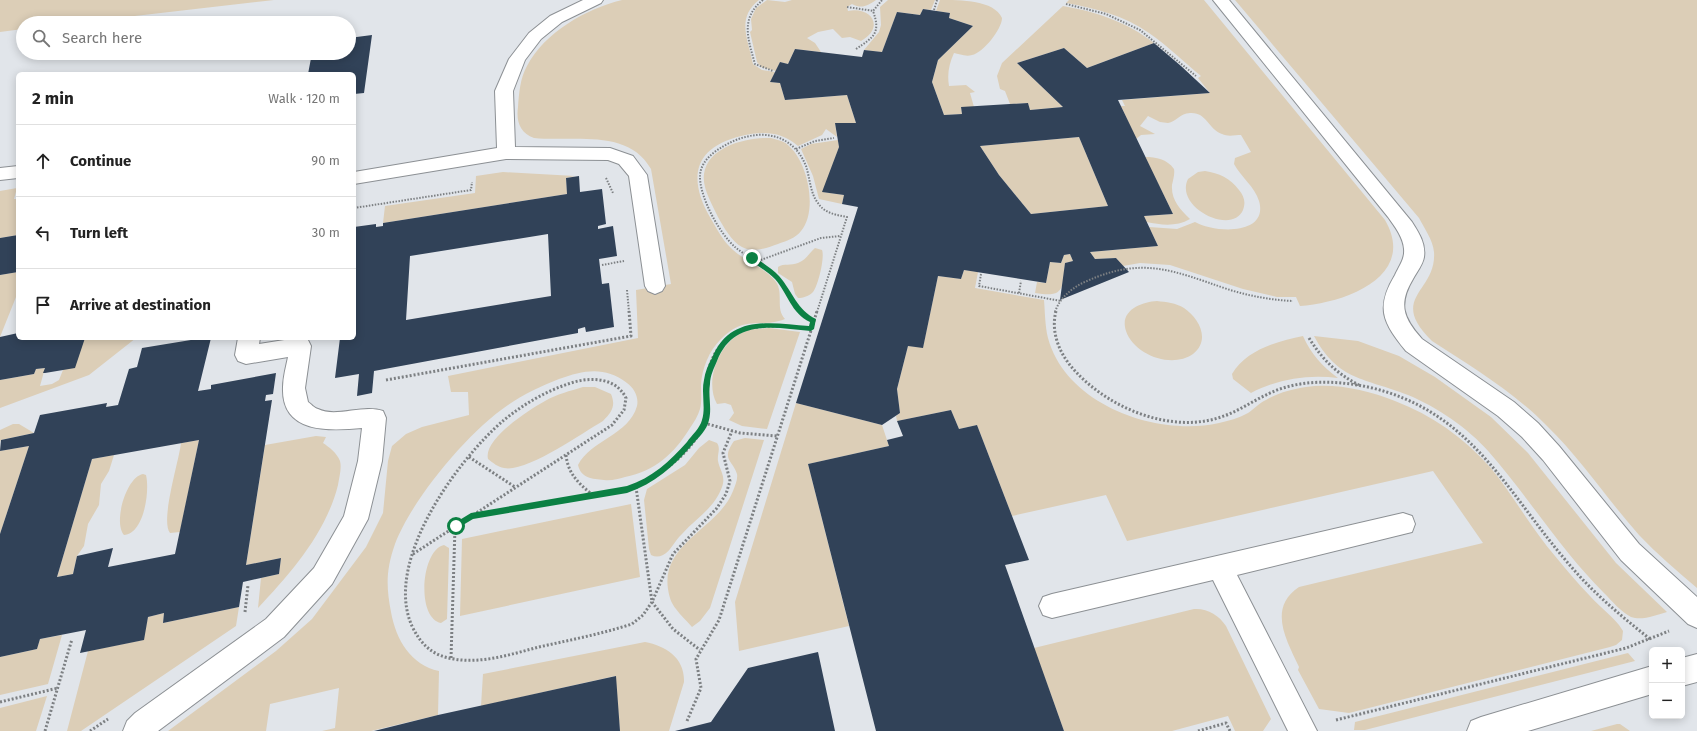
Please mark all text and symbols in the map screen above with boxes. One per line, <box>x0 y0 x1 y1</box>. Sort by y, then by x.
search box <box>16 16 356 60</box>
icon: search <box>30 27 52 49</box>
text: Search here <box>62 29 142 47</box>
text: 2 min <box>32 88 74 109</box>
text: Walk · 120 m <box>268 91 340 106</box>
icon: ahead <box>32 150 54 172</box>
text: Continue <box>70 152 131 170</box>
text: 90 m <box>311 153 340 168</box>
icon: left <box>32 222 54 244</box>
text: Turn left <box>70 224 128 242</box>
text: 30 m <box>312 225 340 240</box>
route end <box>743 249 761 267</box>
icon: arrive <box>32 294 54 316</box>
text: Arrive at destination <box>70 296 211 314</box>
route start <box>447 517 465 535</box>
map controls <box>1649 647 1685 719</box>
button: + <box>1649 647 1685 683</box>
button: − <box>1649 683 1685 719</box>

